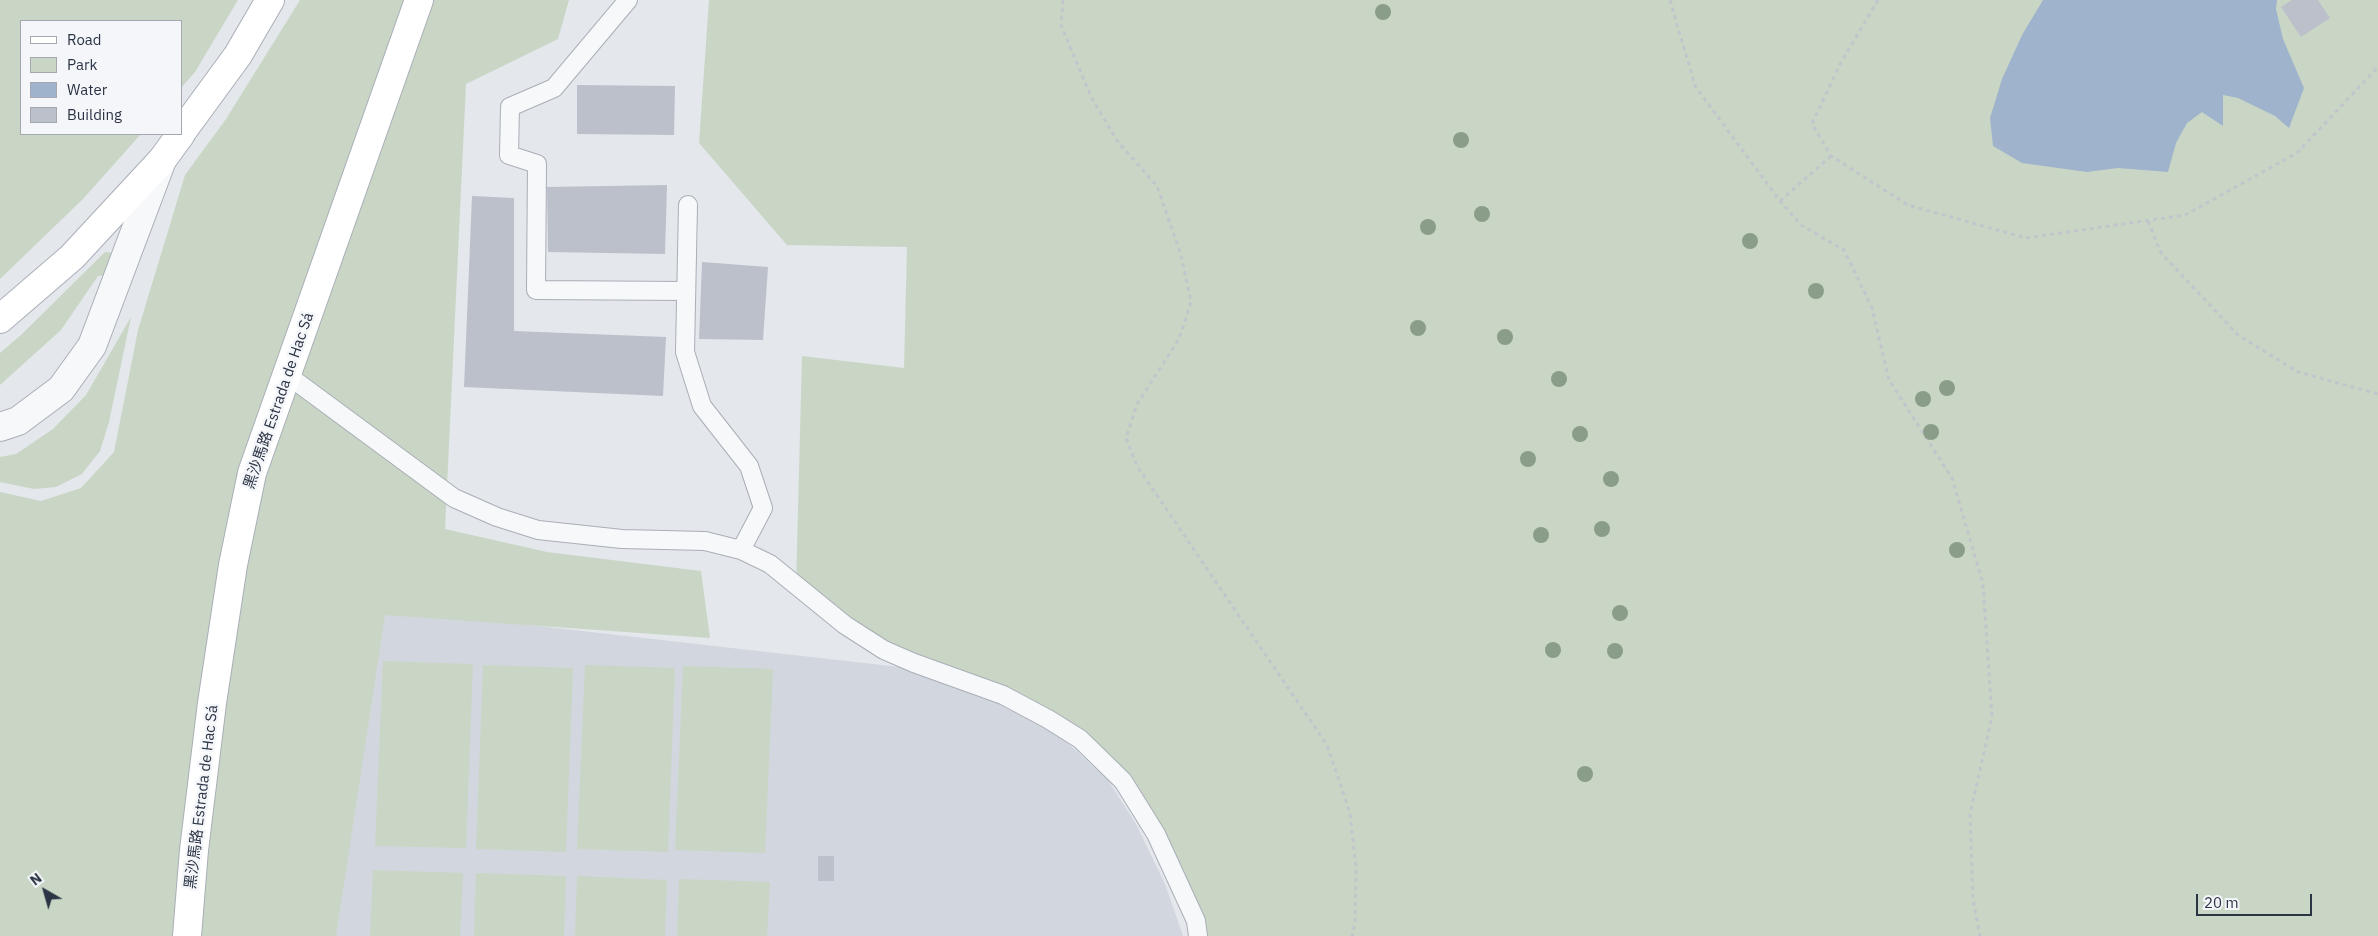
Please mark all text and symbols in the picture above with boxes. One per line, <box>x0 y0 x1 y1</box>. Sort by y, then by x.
legend <box>20 20 182 135</box>
text: Road <box>67 30 102 49</box>
text: Park <box>67 55 97 74</box>
text: Water <box>67 80 107 99</box>
text: Building <box>67 105 122 124</box>
street label: 黑沙馬路 Estrada de Hac Sá <box>240 310 318 492</box>
street label: 黑沙馬路 Estrada de Hac Sá <box>182 704 222 890</box>
north arrow <box>20 866 70 916</box>
text: N <box>26 869 45 889</box>
scale bar <box>2198 884 2314 916</box>
text: 20 m <box>2204 893 2239 912</box>

